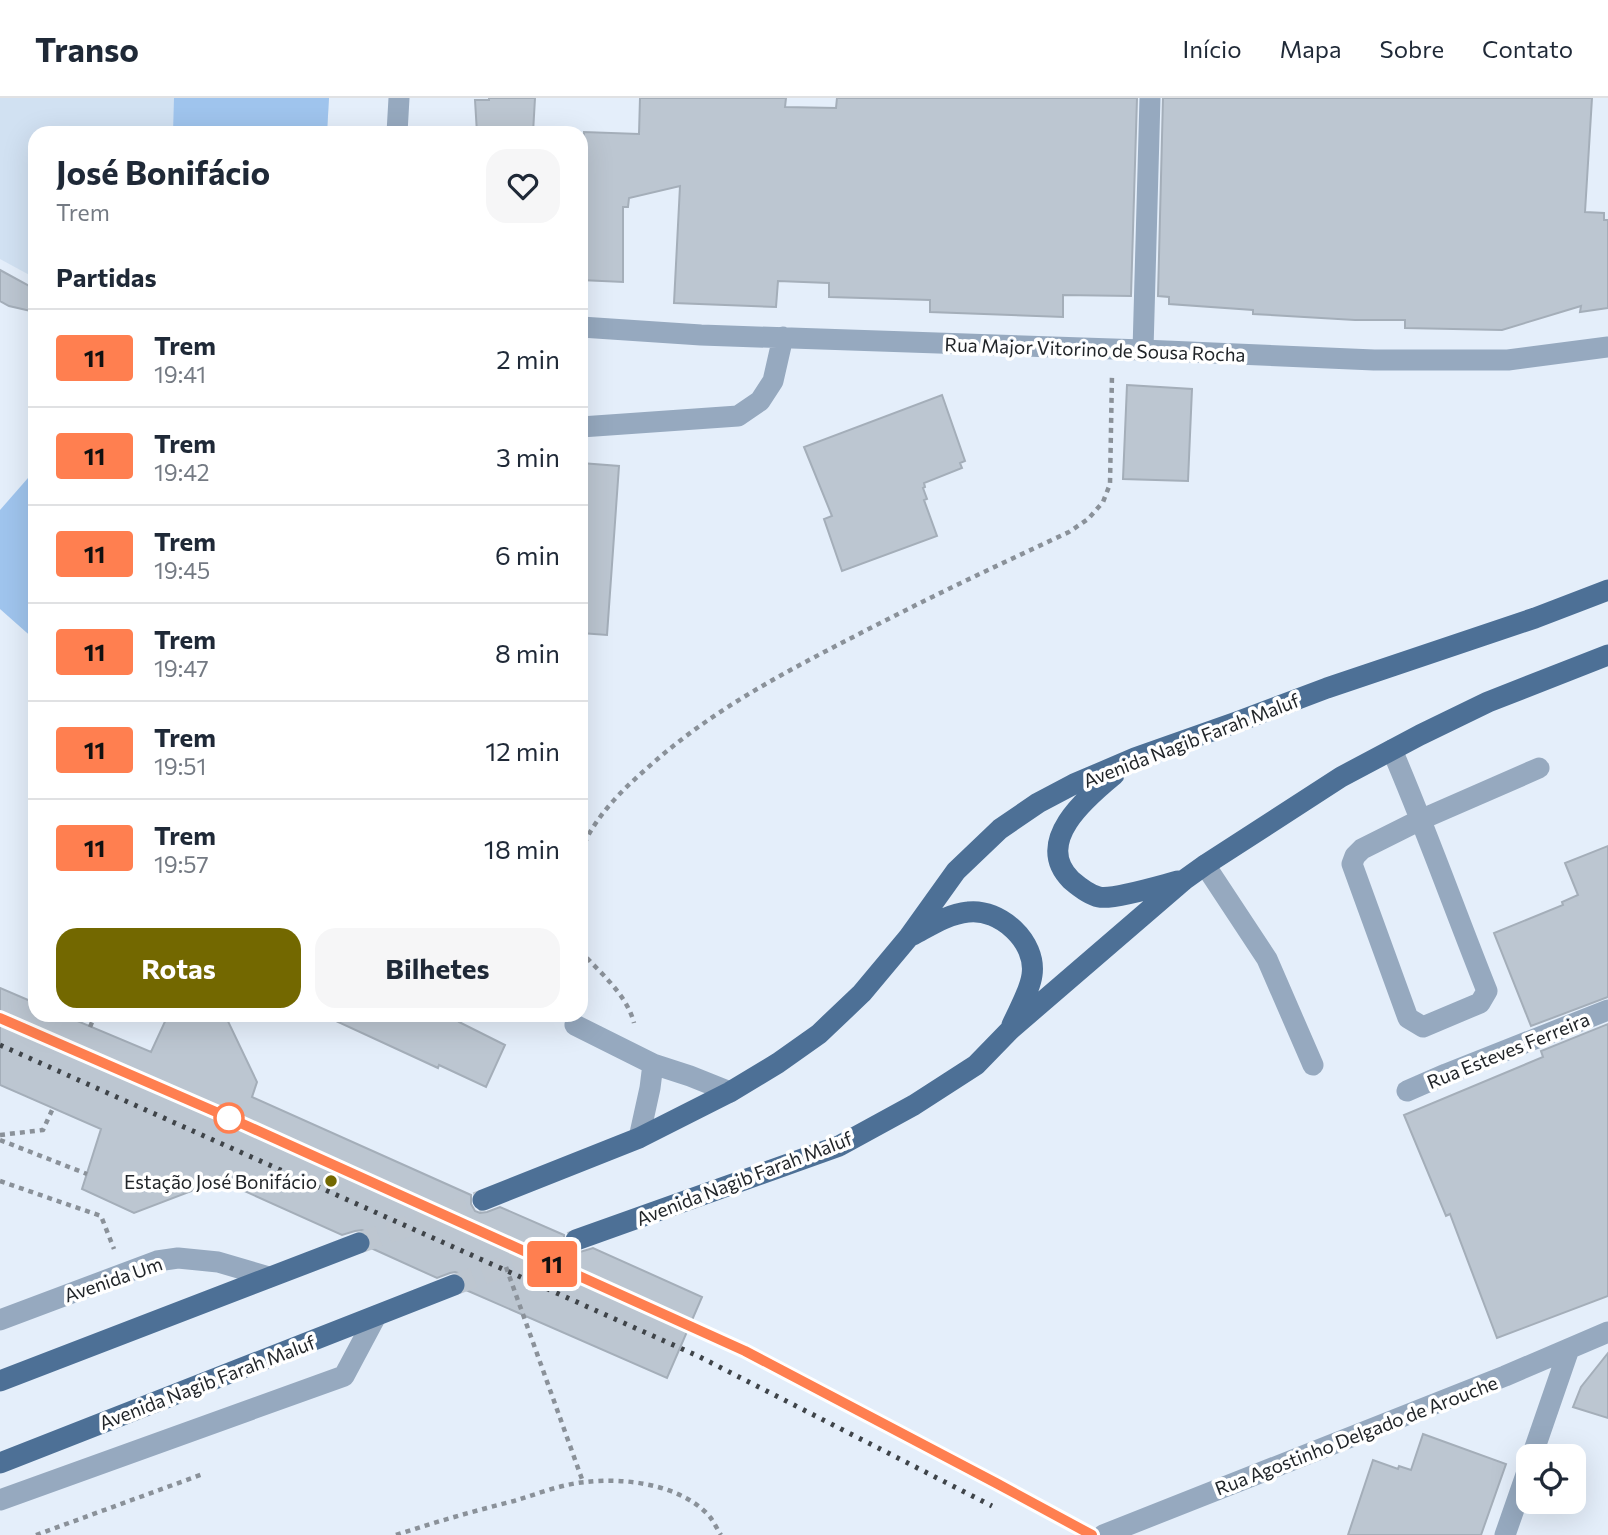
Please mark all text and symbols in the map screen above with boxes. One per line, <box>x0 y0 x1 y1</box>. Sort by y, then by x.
text: Transo <box>35 28 139 69</box>
text: Início <box>1183 34 1242 63</box>
text: Mapa <box>1280 34 1342 63</box>
text: Sobre <box>1380 34 1444 63</box>
text: Contato <box>1482 34 1573 63</box>
button: heart <box>486 149 560 223</box>
text: José Bonifácio <box>56 151 270 192</box>
text: Trem <box>56 198 110 226</box>
text: Partidas <box>56 261 157 292</box>
text: Trem <box>154 329 216 360</box>
street label: Rua Major Vitorino de Sousa Rocha <box>944 332 1246 366</box>
text: 11 <box>84 343 105 372</box>
text: 2 min <box>496 343 560 374</box>
text: 19:41 <box>154 360 206 388</box>
text: Trem <box>154 427 216 458</box>
text: 11 <box>84 441 105 470</box>
text: 3 min <box>496 441 560 472</box>
text: 19:42 <box>154 458 209 486</box>
text: Trem <box>154 525 216 556</box>
text: 11 <box>84 539 105 568</box>
text: 6 min <box>495 539 560 570</box>
text: 19:45 <box>154 556 210 584</box>
text: Trem <box>154 623 216 654</box>
text: 11 <box>84 637 105 666</box>
text: 8 min <box>495 637 560 668</box>
text: 19:47 <box>154 654 209 682</box>
street label: Avenida Nagib Farah Maluf <box>1080 688 1303 792</box>
text: Trem <box>154 721 216 752</box>
text: 11 <box>84 735 105 764</box>
text: 12 min <box>485 735 560 766</box>
text: 19:51 <box>154 752 206 780</box>
text: Trem <box>154 819 216 850</box>
text: 11 <box>84 833 105 862</box>
text: 18 min <box>484 833 560 864</box>
text: 19:57 <box>154 850 209 878</box>
button: Rotas <box>56 928 301 1008</box>
button: Bilhetes <box>315 928 560 1008</box>
street label: Rua Esteves Ferreira <box>1423 1007 1593 1093</box>
unlabelled marker <box>214 1103 244 1133</box>
street label: Avenida Nagib Farah Maluf <box>633 1126 856 1230</box>
place label: Estação José Bonifácio <box>124 1170 317 1193</box>
marker: Estação José Bonifácio <box>323 1173 339 1189</box>
line badge: 11 <box>520 1241 584 1287</box>
text: 11 <box>541 1249 563 1278</box>
street label: Avenida Um <box>61 1251 165 1307</box>
street label: Avenida Nagib Farah Maluf <box>96 1330 319 1434</box>
street label: Rua Agostinho Delgado de Arouche <box>1211 1370 1501 1500</box>
map controls <box>1516 1444 1586 1514</box>
button: locate <box>1516 1444 1586 1514</box>

